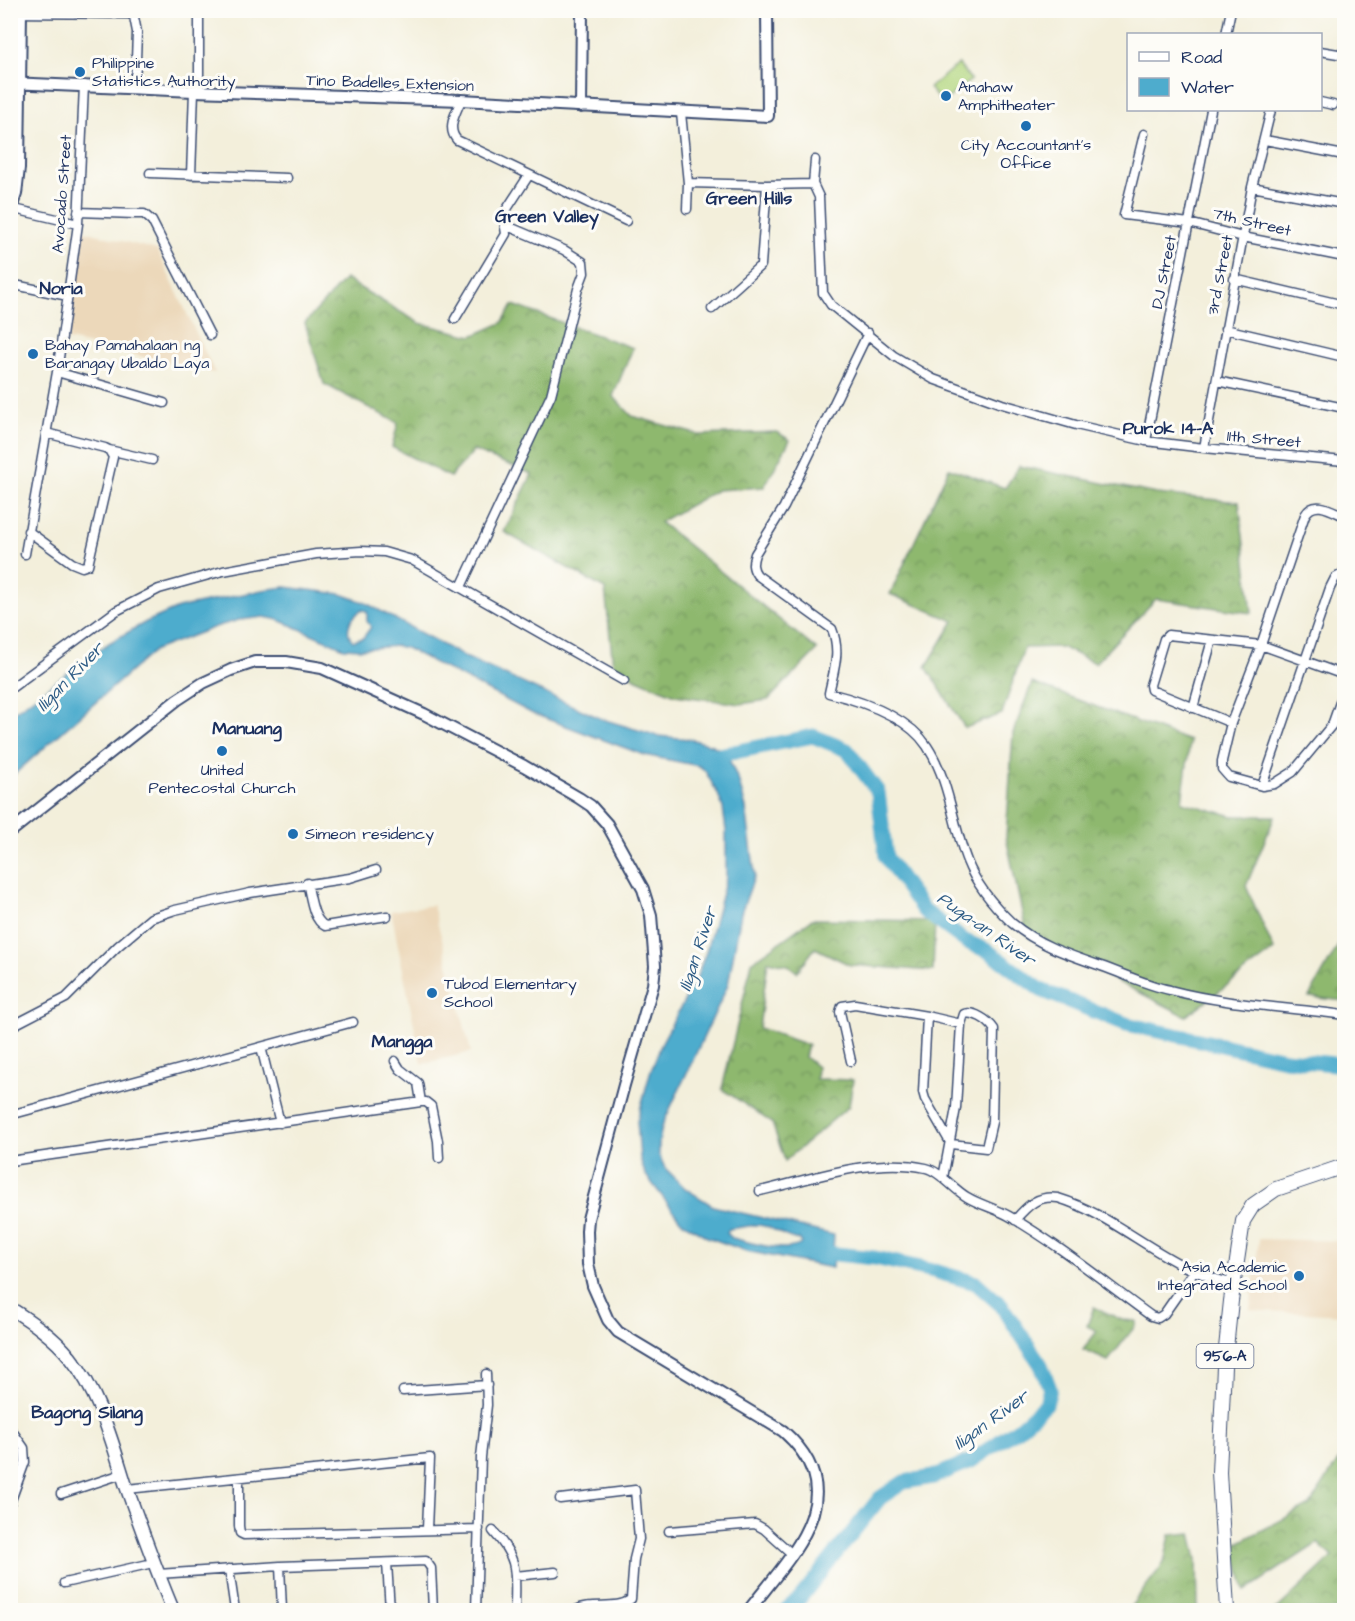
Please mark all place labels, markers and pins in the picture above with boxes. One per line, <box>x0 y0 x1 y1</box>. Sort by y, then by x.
place label: Philippine Statistics Authority <box>92 52 236 93</box>
marker: Philippine Statistics Authority <box>73 65 87 79</box>
place label: Anahaw Amphitheater <box>958 76 1055 116</box>
marker: Anahaw Amphitheater <box>939 89 953 103</box>
marker: City Accountant's Office <box>1019 119 1033 133</box>
place label: City Accountant's Office <box>961 134 1091 174</box>
place label: Bahay Pamahalaan ng Barangay Ubaldo Laya <box>45 334 209 375</box>
marker: Bahay Pamahalaan ng Barangay Ubaldo Laya <box>26 347 40 361</box>
marker: United Pentecostal Church <box>215 744 229 758</box>
place label: United Pentecostal Church <box>149 759 296 799</box>
place label: Simeon residency <box>305 823 434 846</box>
marker: Simeon residency <box>286 827 300 841</box>
place label: Tubod Elementary School <box>444 973 577 1013</box>
marker: Tubod Elementary School <box>425 986 439 1000</box>
place label: Asia Academic Integrated School <box>1158 1256 1287 1297</box>
marker: Asia Academic Integrated School <box>1292 1269 1306 1283</box>

